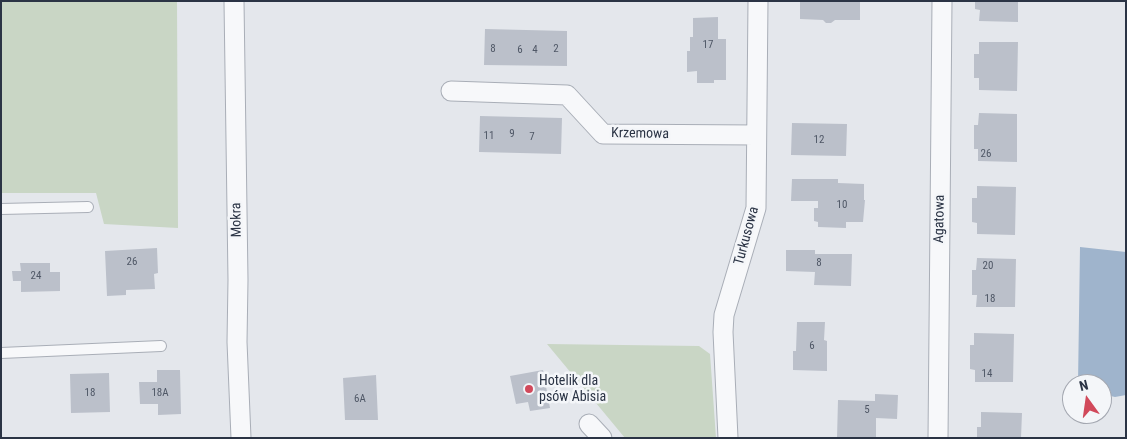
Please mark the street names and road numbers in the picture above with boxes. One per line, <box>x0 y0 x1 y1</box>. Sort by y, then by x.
street label: Krzemowa <box>611 125 669 143</box>
street label: Agatowa <box>931 195 949 243</box>
street label: Mokra <box>228 203 246 237</box>
street label: Turkusowa <box>731 205 763 267</box>

